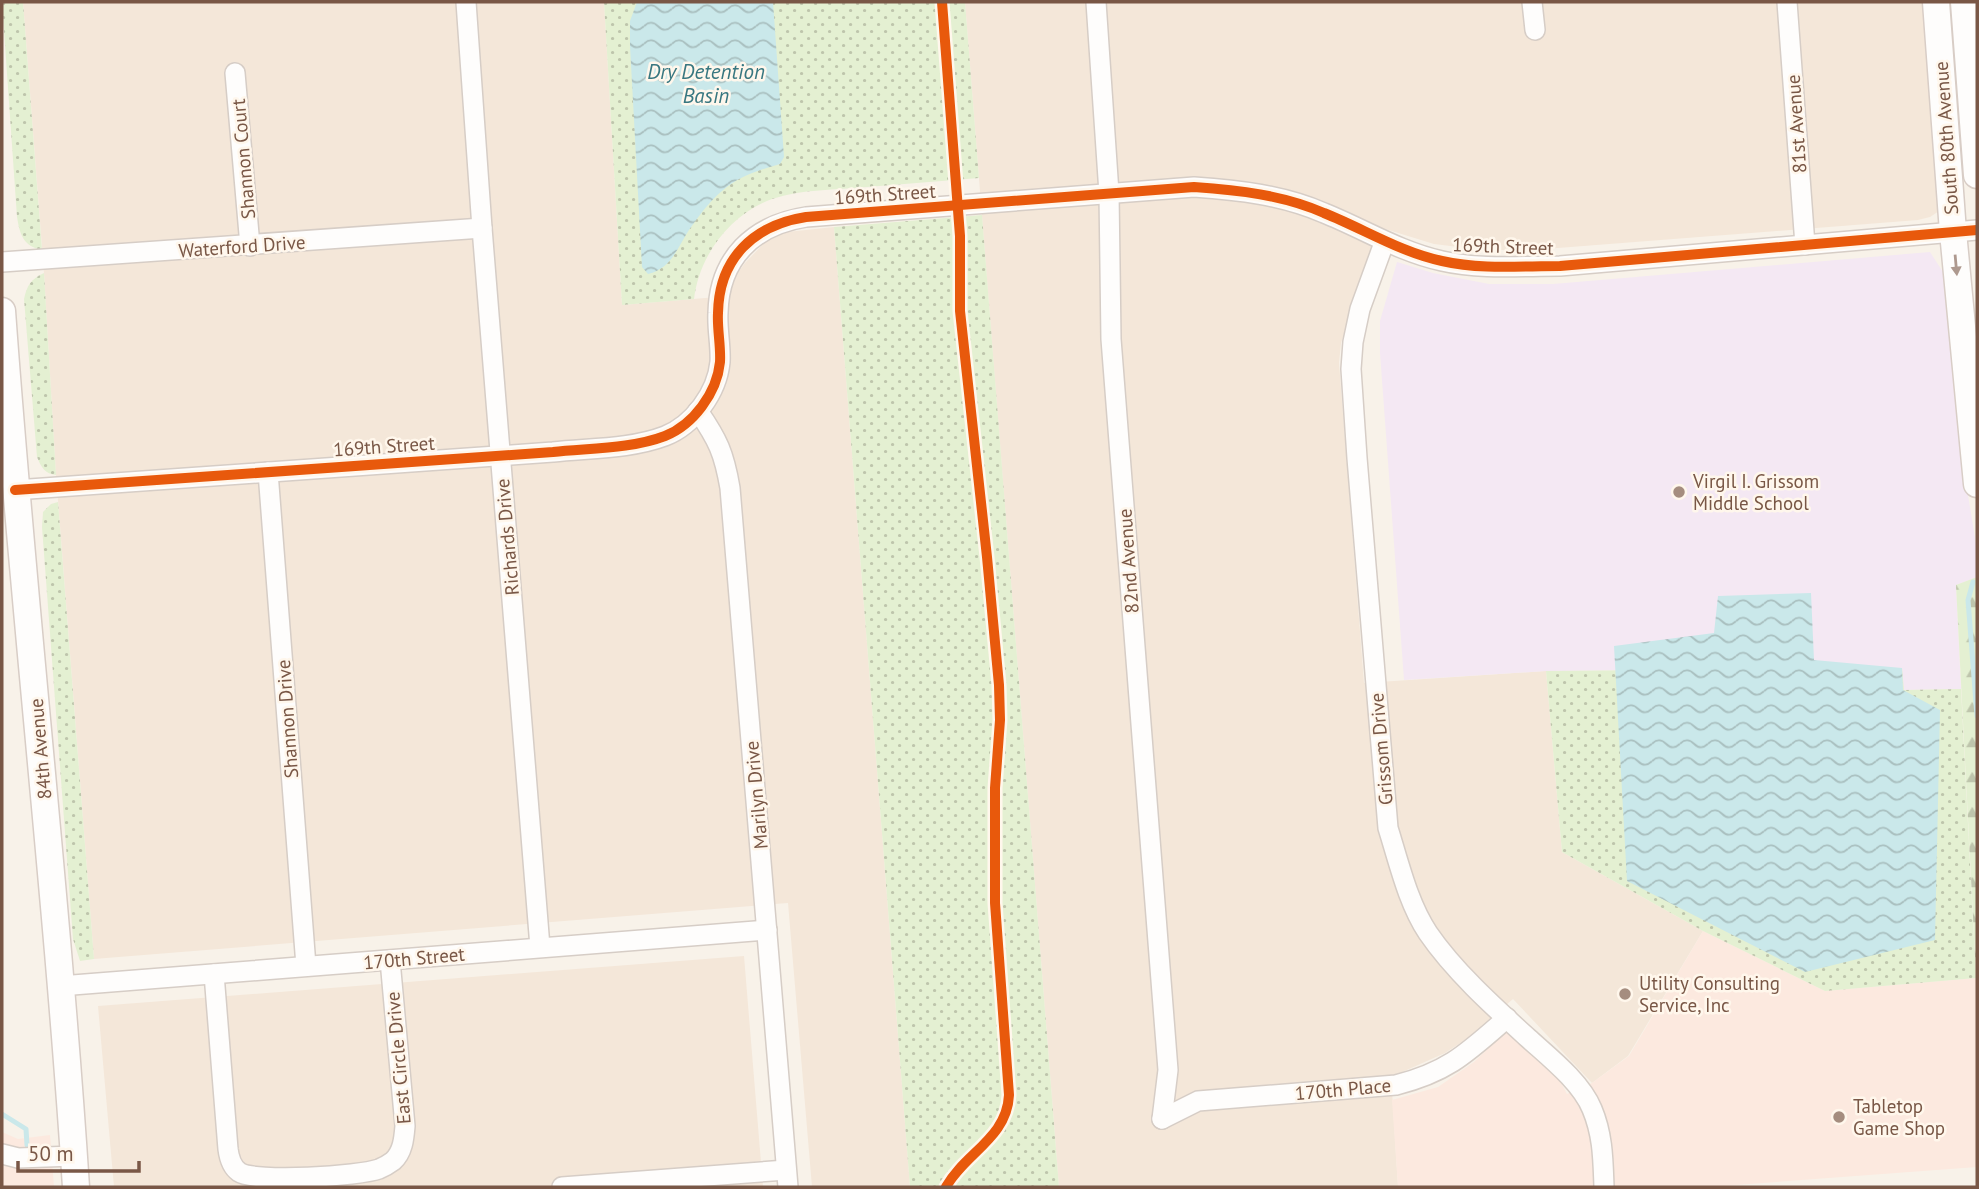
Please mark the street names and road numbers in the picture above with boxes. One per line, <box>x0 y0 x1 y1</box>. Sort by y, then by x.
street label: South 80th Avenue <box>1929 60 1963 216</box>
street label: 81st Avenue <box>1781 74 1811 174</box>
street label: Shannon Court <box>226 97 260 220</box>
street label: 169th Street <box>834 178 937 210</box>
street label: Waterford Drive <box>178 230 306 262</box>
street label: 169th Street <box>1452 232 1555 260</box>
street label: 169th Street <box>333 430 436 462</box>
street label: Richards Drive <box>490 478 524 596</box>
street label: 82nd Avenue <box>1112 508 1144 614</box>
street label: Shannon Drive <box>271 659 303 779</box>
street label: Grissom Drive <box>1364 692 1398 806</box>
street label: 84th Avenue <box>24 697 56 801</box>
street label: Marilyn Drive <box>739 740 773 850</box>
street label: 170th Street <box>362 942 466 974</box>
street label: East Circle Drive <box>380 991 416 1125</box>
street label: 170th Place <box>1294 1073 1392 1105</box>

